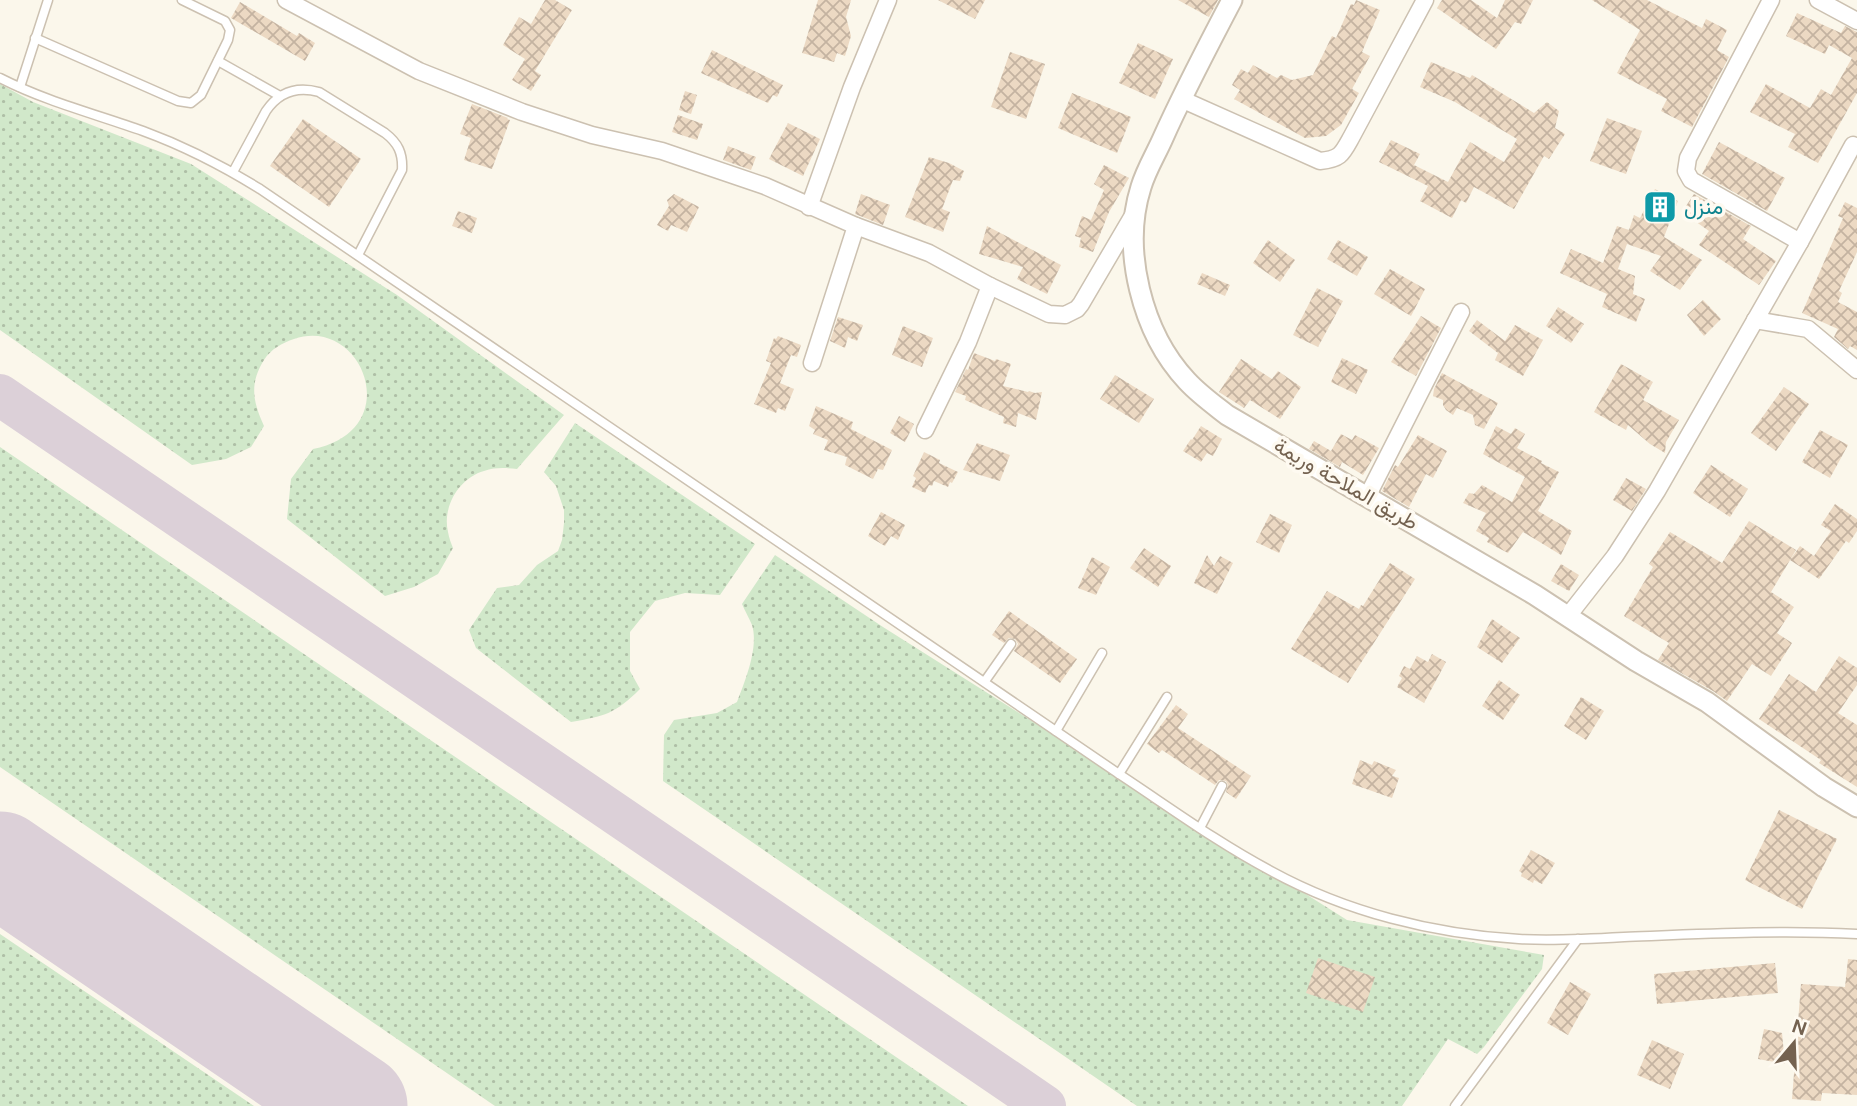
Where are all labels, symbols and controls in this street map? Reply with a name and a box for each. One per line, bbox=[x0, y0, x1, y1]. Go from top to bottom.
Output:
building icon: منزل bbox=[1641, 188, 1679, 226]
place label: منزل bbox=[1684, 193, 1723, 221]
street label: طريق الملاحة وريمة bbox=[1269, 431, 1423, 537]
north arrow bbox=[1759, 1008, 1829, 1078]
text: N bbox=[1789, 1013, 1810, 1041]

